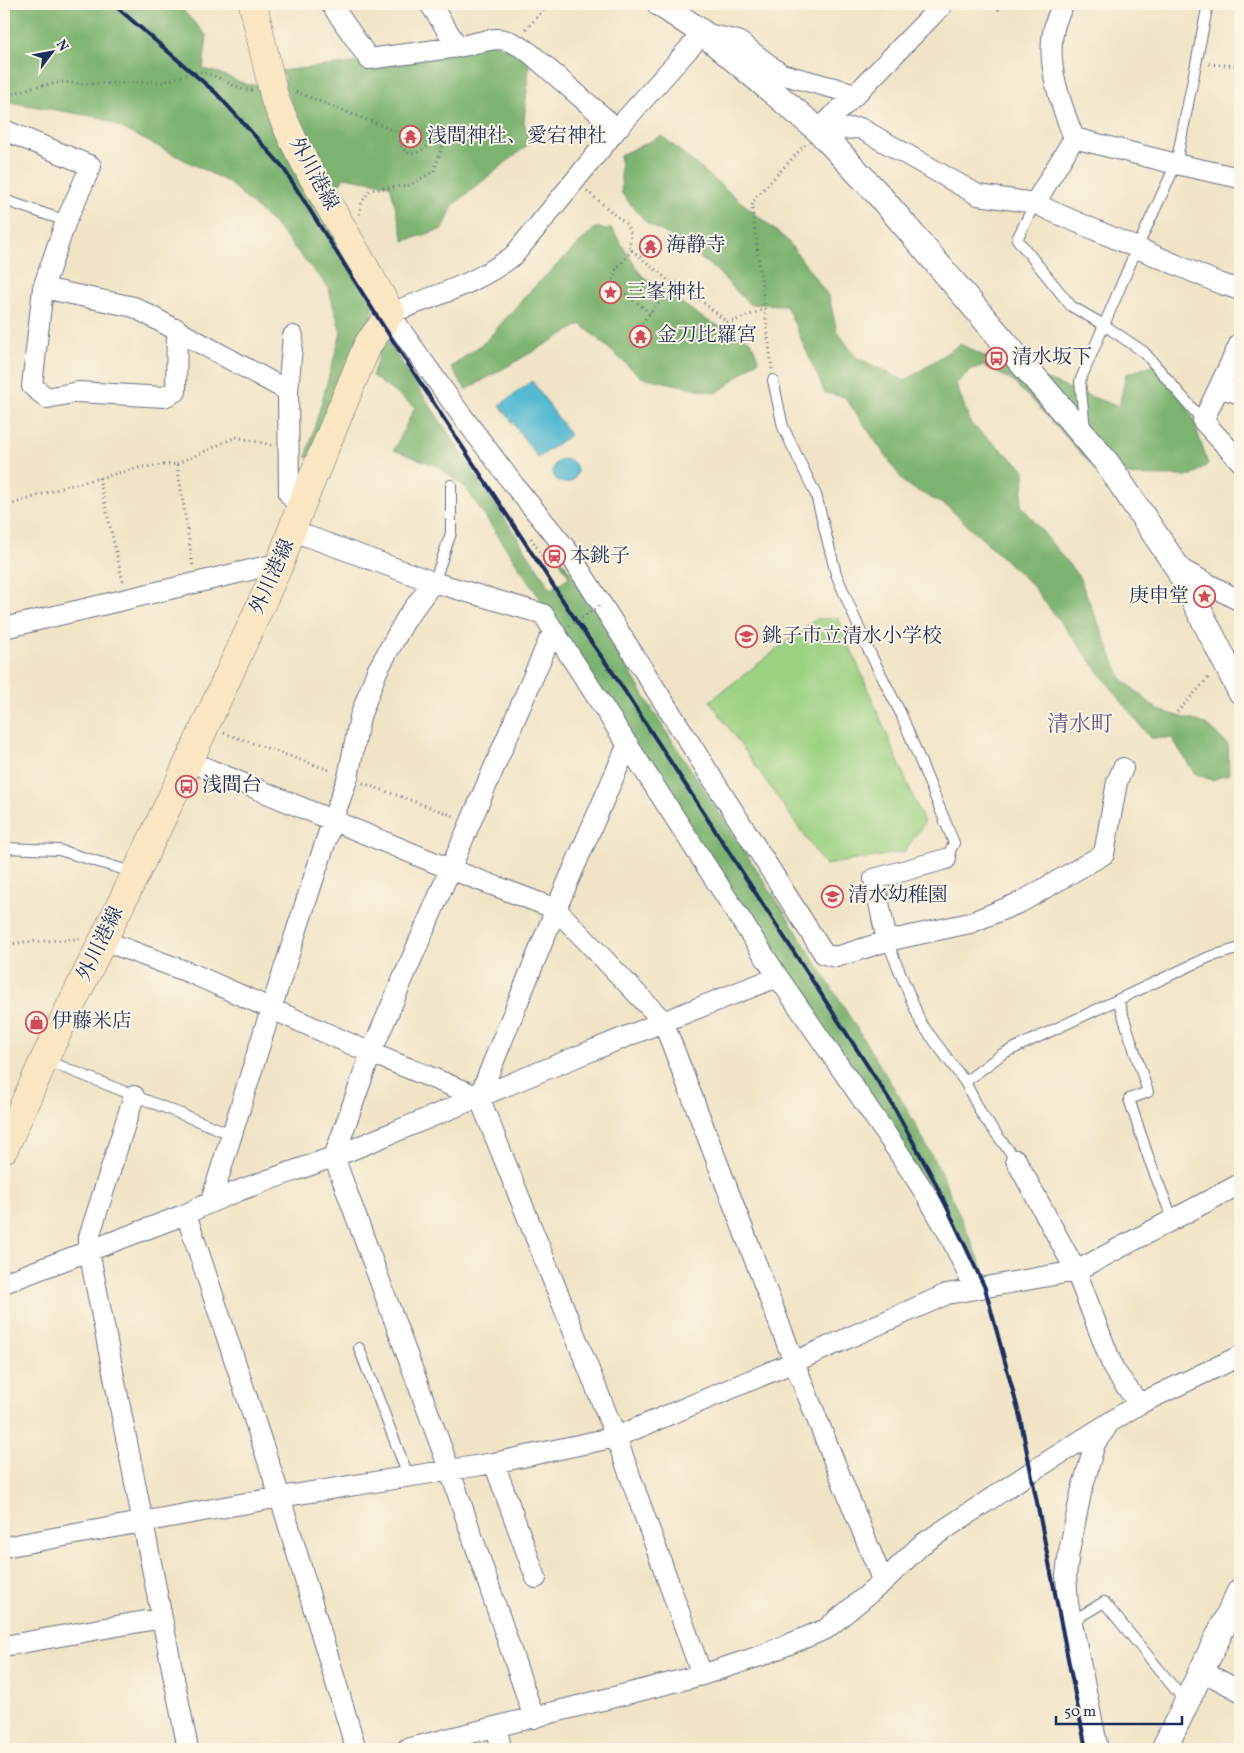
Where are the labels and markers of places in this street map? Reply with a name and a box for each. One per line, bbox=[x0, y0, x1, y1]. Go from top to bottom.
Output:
place label: 浅間神社、愛宕神社 bbox=[427, 123, 607, 151]
temple icon: 浅間神社、愛宕神社 bbox=[399, 125, 423, 149]
place label: 海静寺 bbox=[666, 232, 726, 260]
temple icon: 海静寺 bbox=[638, 234, 662, 258]
place label: 三峯神社 bbox=[626, 279, 706, 307]
place icon: 三峯神社 bbox=[598, 281, 622, 305]
place label: 金刀比羅宮 bbox=[657, 322, 757, 350]
temple icon: 金刀比羅宮 bbox=[629, 324, 653, 348]
place label: 清水坂下 bbox=[1012, 344, 1092, 372]
bus stop icon: 清水坂下 bbox=[984, 346, 1008, 370]
place label: 本銚子 bbox=[570, 543, 630, 571]
station icon: 本銚子 bbox=[542, 545, 566, 569]
place label: 庚申堂 bbox=[1129, 583, 1189, 611]
place icon: 庚申堂 bbox=[1193, 585, 1217, 609]
place label: 銚子市立清水小学校 bbox=[762, 623, 942, 651]
school or university icon: 銚子市立清水小学校 bbox=[734, 625, 758, 649]
place label: 浅間台 bbox=[202, 772, 262, 800]
bus stop icon: 浅間台 bbox=[174, 774, 198, 798]
place label: 清水幼稚園 bbox=[848, 882, 948, 910]
school or university icon: 清水幼稚園 bbox=[820, 884, 844, 908]
place label: 伊藤米店 bbox=[52, 1008, 132, 1036]
shop icon: 伊藤米店 bbox=[24, 1010, 48, 1034]

